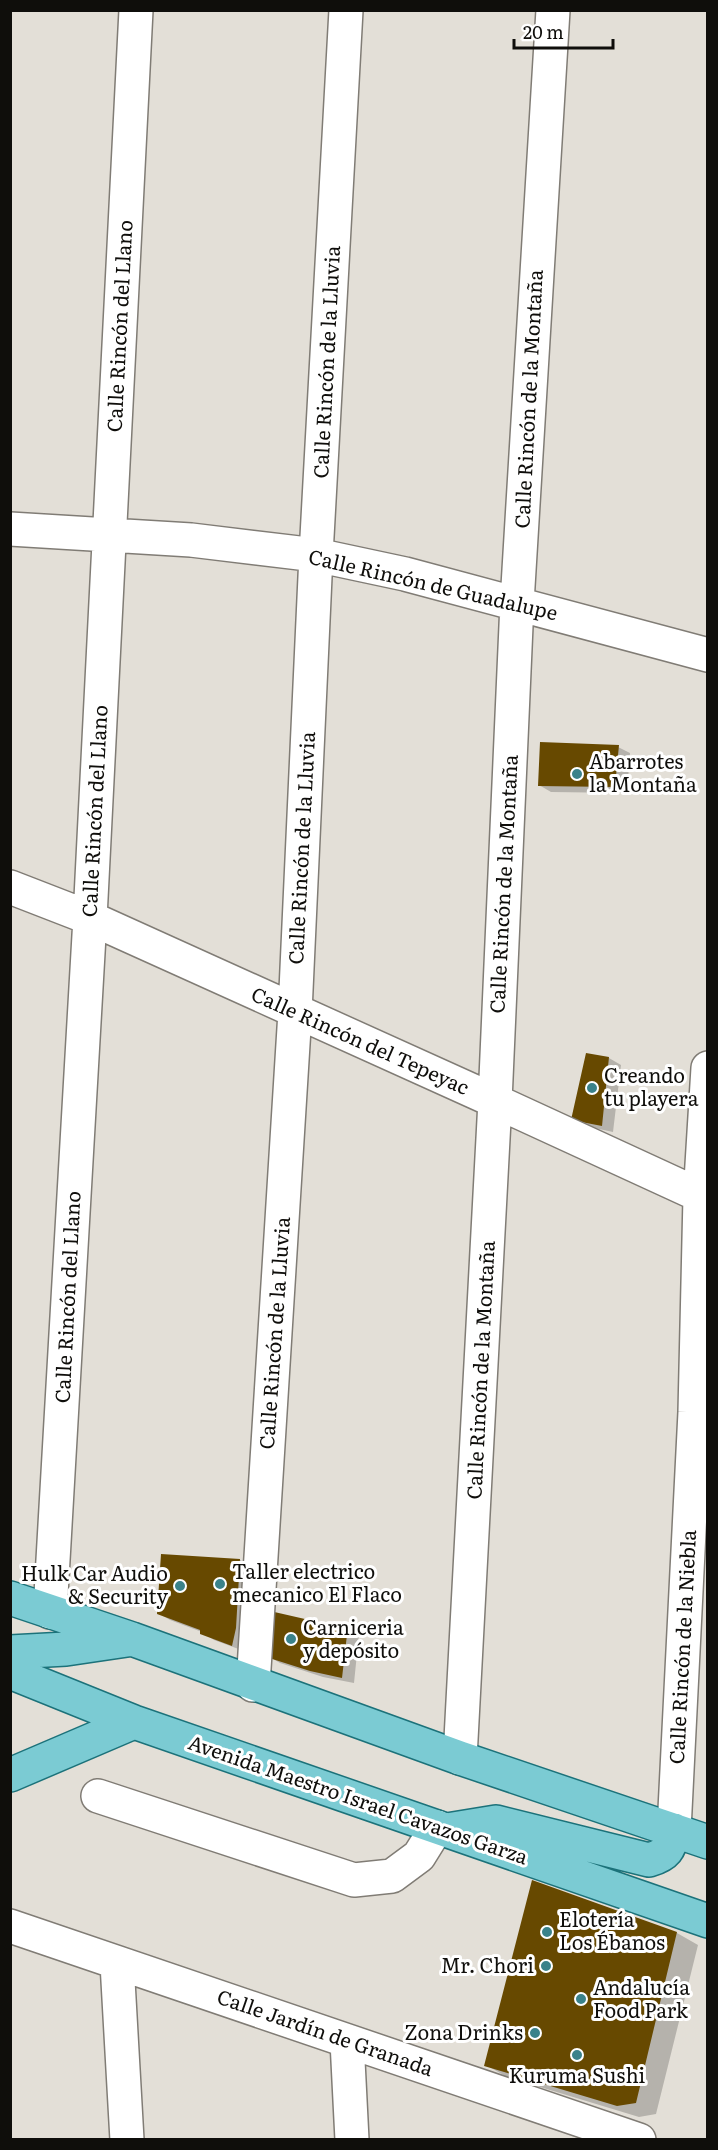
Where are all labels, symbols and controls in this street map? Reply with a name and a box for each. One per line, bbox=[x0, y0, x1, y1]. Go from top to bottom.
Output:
scale bar bbox=[514, 12, 613, 50]
text: 20 m bbox=[523, 18, 564, 45]
street label: Calle Rincón del Llano bbox=[97, 219, 139, 433]
street label: Calle Rincón de la Lluvia bbox=[304, 245, 346, 479]
street label: Calle Rincón de la Montaña bbox=[505, 268, 549, 529]
street label: Calle Rincón de Guadalupe bbox=[306, 540, 561, 626]
street label: Calle Rincón del Llano bbox=[72, 704, 114, 918]
street label: Calle Rincón de la Lluvia bbox=[279, 731, 321, 965]
place label: Abarrotes la Montaña bbox=[589, 745, 697, 798]
street label: Calle Rincón de la Montaña bbox=[480, 753, 524, 1014]
marker: Abarrotes la Montaña bbox=[570, 767, 584, 781]
street label: Calle Rincón del Tepeyac bbox=[247, 978, 475, 1101]
place label: Creando tu playera bbox=[604, 1059, 699, 1112]
marker: Creando tu playera bbox=[585, 1081, 599, 1095]
street label: Calle Rincón del Llano bbox=[45, 1190, 87, 1404]
street label: Calle Rincón de la Lluvia bbox=[250, 1215, 296, 1450]
street label: Calle Rincón de la Montaña bbox=[457, 1239, 501, 1500]
street label: Calle Rincón de la Niebla bbox=[660, 1529, 702, 1765]
place label: Taller electrico mecanico El Flaco bbox=[232, 1555, 402, 1608]
place label: Hulk Car Audio & Security bbox=[21, 1557, 168, 1610]
marker: Taller electrico mecanico El Flaco bbox=[213, 1577, 227, 1591]
marker: Hulk Car Audio & Security bbox=[173, 1579, 187, 1593]
place label: Carniceria y depósito bbox=[303, 1611, 404, 1664]
marker: Carniceria y depósito bbox=[284, 1632, 298, 1646]
street label: Avenida Maestro Israel Cavazos Garza bbox=[185, 1726, 533, 1871]
place label: Elotería Los Ébanos bbox=[559, 1903, 665, 1956]
marker: Elotería Los Ébanos bbox=[540, 1925, 554, 1939]
place label: Mr. Chori bbox=[441, 1949, 534, 1979]
marker: Mr. Chori bbox=[539, 1959, 553, 1973]
place label: Andalucía Food Park bbox=[593, 1971, 690, 2024]
street label: Calle Jardín de Granada bbox=[214, 1980, 438, 2082]
marker: Andalucía Food Park bbox=[574, 1992, 588, 2006]
place label: Zona Drinks bbox=[404, 2016, 523, 2046]
marker: Zona Drinks bbox=[528, 2026, 542, 2040]
marker: Kuruma Sushi bbox=[570, 2048, 584, 2062]
place label: Kuruma Sushi bbox=[509, 2059, 646, 2089]

